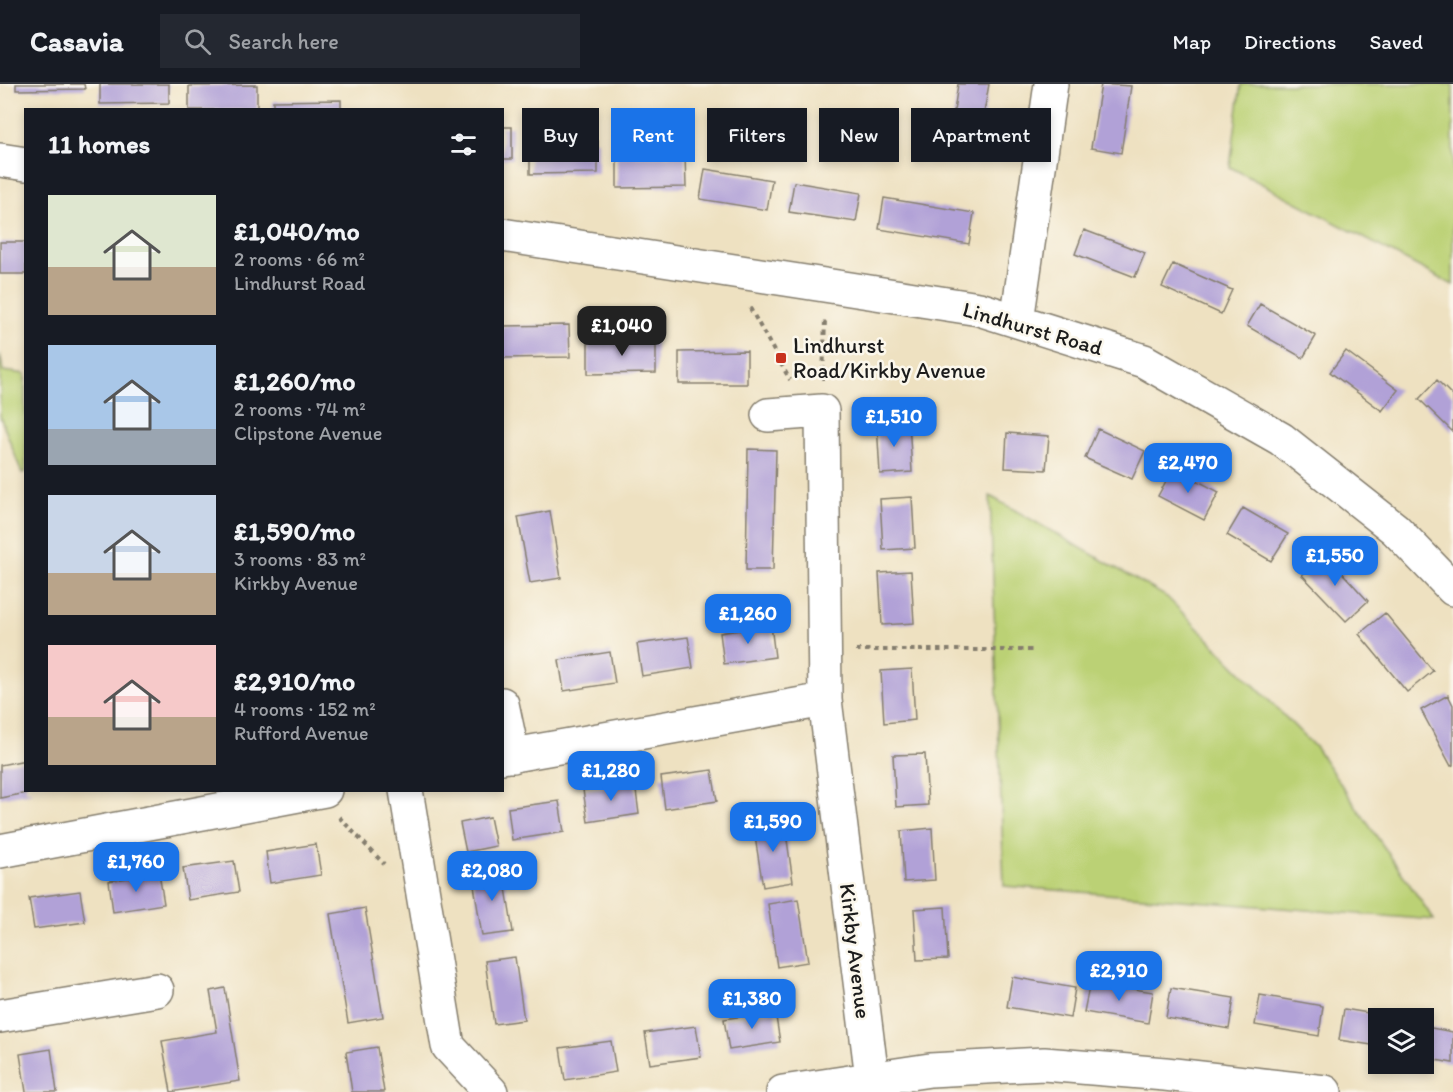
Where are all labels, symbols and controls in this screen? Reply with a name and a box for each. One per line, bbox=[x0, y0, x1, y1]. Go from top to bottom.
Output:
search box bbox=[160, 14, 580, 68]
text: Casavia bbox=[30, 24, 124, 58]
icon: search bbox=[181, 25, 214, 58]
text: Search here bbox=[229, 28, 339, 55]
text: Map bbox=[1173, 29, 1211, 54]
text: Directions bbox=[1244, 29, 1336, 54]
text: Saved bbox=[1369, 29, 1423, 54]
chip: Buy bbox=[522, 108, 599, 162]
chip: Rent bbox=[611, 108, 695, 162]
chip: Filters bbox=[707, 108, 807, 162]
chip: New bbox=[819, 108, 899, 162]
chip: Apartment bbox=[911, 108, 1051, 162]
text: 11 homes bbox=[48, 128, 150, 160]
icon: filters bbox=[447, 128, 480, 161]
text: £1,040/mo bbox=[234, 215, 360, 247]
icon: home bbox=[96, 219, 168, 291]
text: 2 rooms · 66 m² bbox=[234, 247, 365, 271]
text: Lindhurst Road bbox=[234, 271, 365, 295]
street label: Lindhurst Road bbox=[960, 296, 1106, 361]
pin: £1,040 bbox=[573, 306, 671, 357]
text: £1,040 bbox=[591, 313, 653, 337]
place label: Lindhurst Road/Kirkby Avenue bbox=[793, 332, 986, 384]
marker: Lindhurst Road/Kirkby Avenue bbox=[774, 351, 788, 365]
text: £1,260/mo bbox=[234, 365, 356, 397]
icon: home bbox=[96, 369, 168, 441]
text: 2 rooms · 74 m² bbox=[234, 397, 366, 421]
pin: £1,510 bbox=[845, 397, 943, 448]
text: £1,510 bbox=[866, 404, 922, 428]
text: Clipstone Avenue bbox=[234, 421, 382, 445]
pin: £2,470 bbox=[1139, 443, 1237, 494]
text: £2,470 bbox=[1158, 450, 1218, 474]
text: £1,590/mo bbox=[234, 515, 355, 547]
icon: home bbox=[96, 519, 168, 591]
pin: £1,550 bbox=[1286, 536, 1384, 587]
text: £1,550 bbox=[1306, 543, 1364, 567]
text: 3 rooms · 83 m² bbox=[234, 547, 366, 571]
text: Kirkby Avenue bbox=[234, 571, 358, 595]
pin: £1,260 bbox=[699, 594, 797, 645]
text: £1,260 bbox=[719, 601, 777, 625]
text: £2,910/mo bbox=[234, 665, 355, 697]
icon: home bbox=[96, 669, 168, 741]
text: 4 rooms · 152 m² bbox=[234, 697, 376, 721]
text: Rufford Avenue bbox=[234, 721, 369, 745]
pin: £1,280 bbox=[562, 751, 660, 802]
text: £1,280 bbox=[582, 758, 640, 782]
pin: £1,590 bbox=[724, 802, 822, 853]
text: £1,590 bbox=[744, 809, 802, 833]
pin: £1,760 bbox=[87, 842, 185, 893]
text: £1,760 bbox=[107, 849, 165, 873]
pin: £2,080 bbox=[443, 851, 541, 902]
text: £2,080 bbox=[461, 858, 523, 882]
street label: Kirkby Avenue bbox=[834, 882, 877, 1020]
pin: £2,910 bbox=[1070, 951, 1168, 1002]
text: £2,910 bbox=[1090, 958, 1148, 982]
pin: £1,380 bbox=[703, 979, 801, 1030]
text: £1,380 bbox=[723, 986, 781, 1010]
map controls bbox=[1368, 1008, 1434, 1074]
button: layers bbox=[1368, 1008, 1434, 1074]

